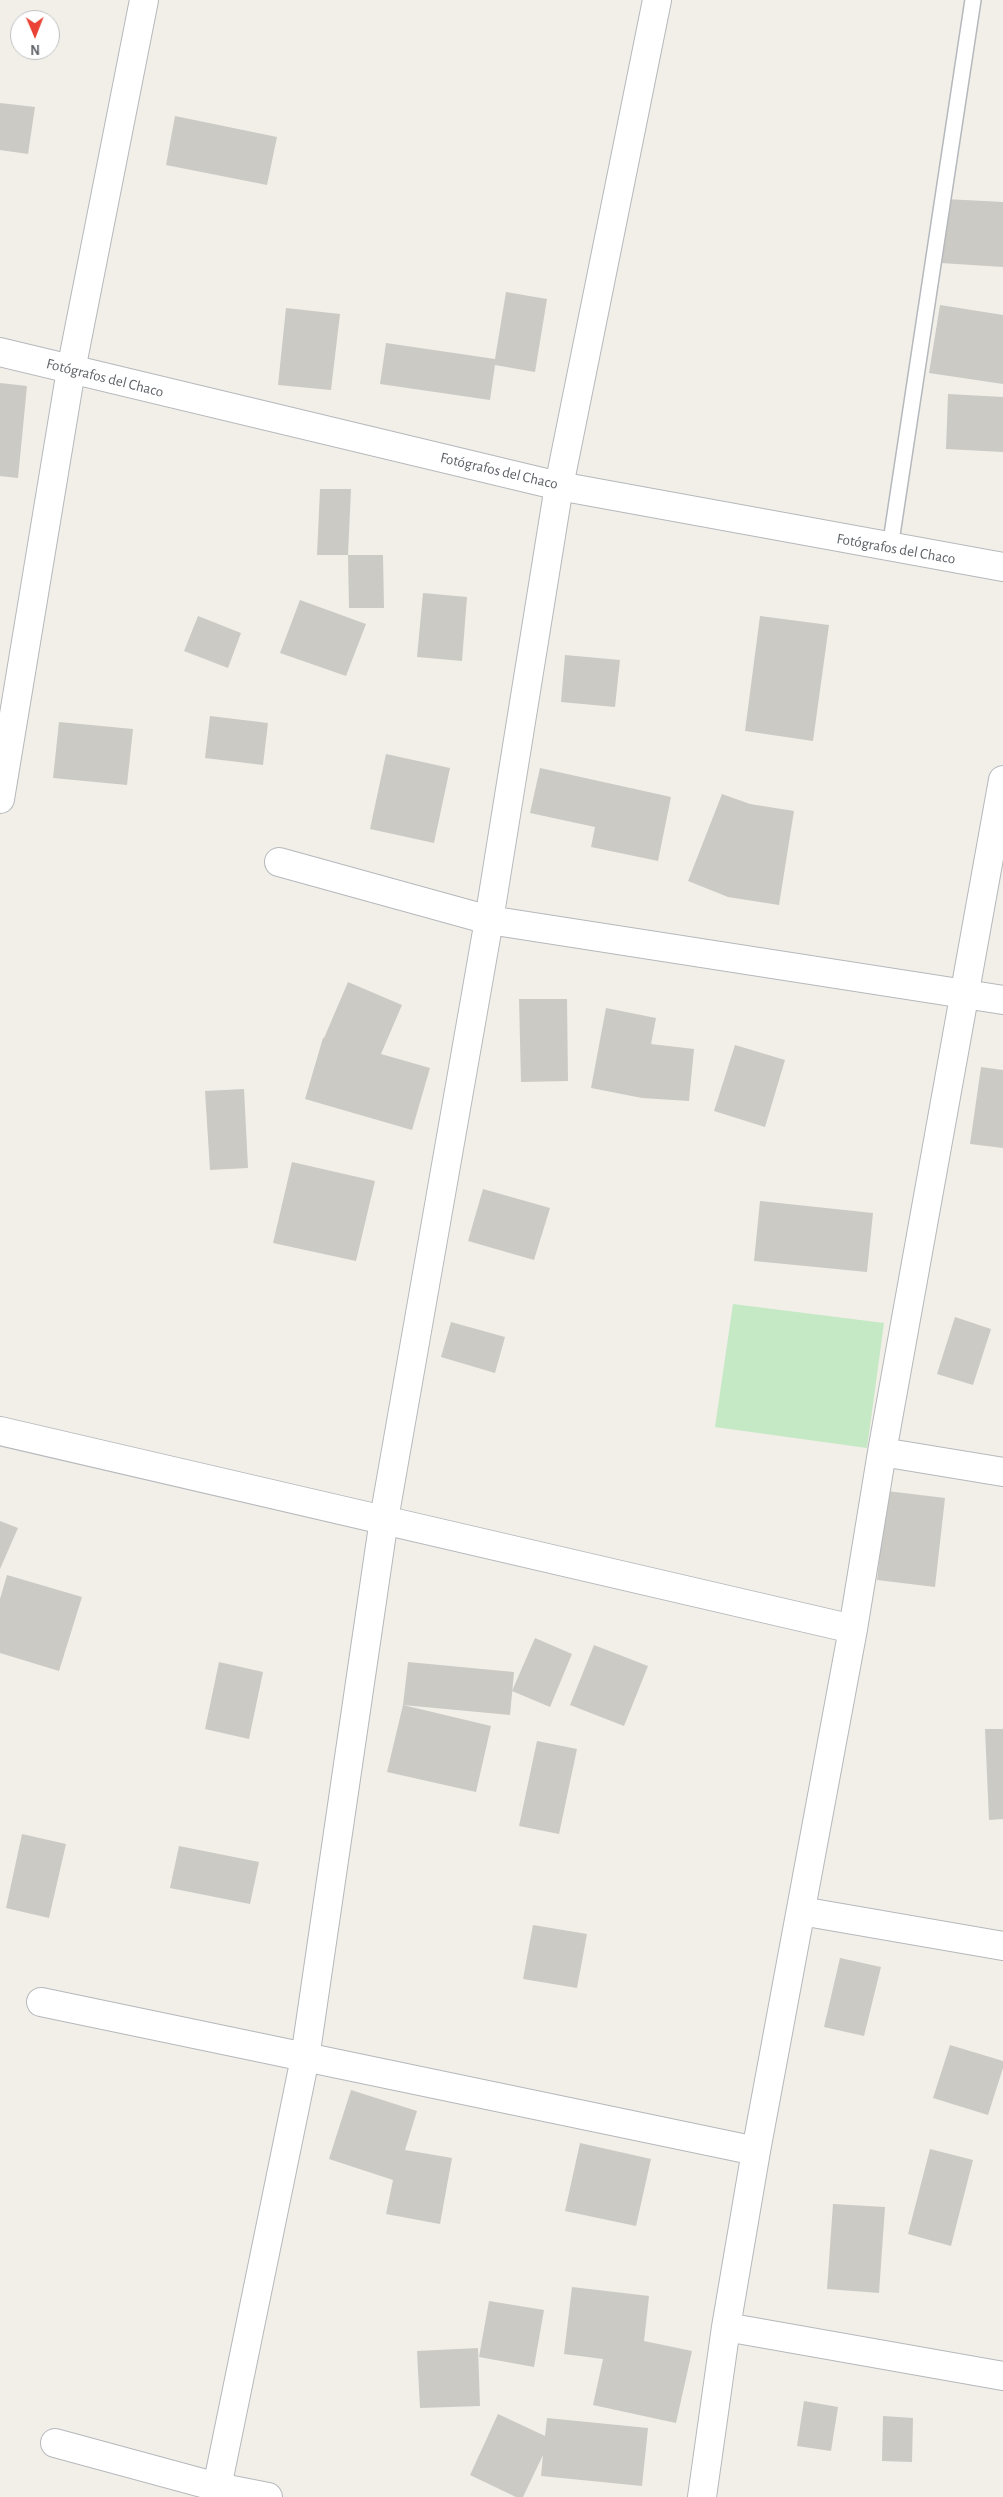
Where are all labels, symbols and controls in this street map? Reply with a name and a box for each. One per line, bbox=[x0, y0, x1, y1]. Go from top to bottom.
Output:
north arrow bbox=[10, 10, 60, 60]
text: N bbox=[30, 42, 40, 56]
street label: Fotógrafos del Chaco bbox=[44, 355, 166, 401]
street label: Fotógrafos del Chaco bbox=[438, 449, 560, 493]
street label: Fotógrafos del Chaco bbox=[835, 530, 957, 568]

